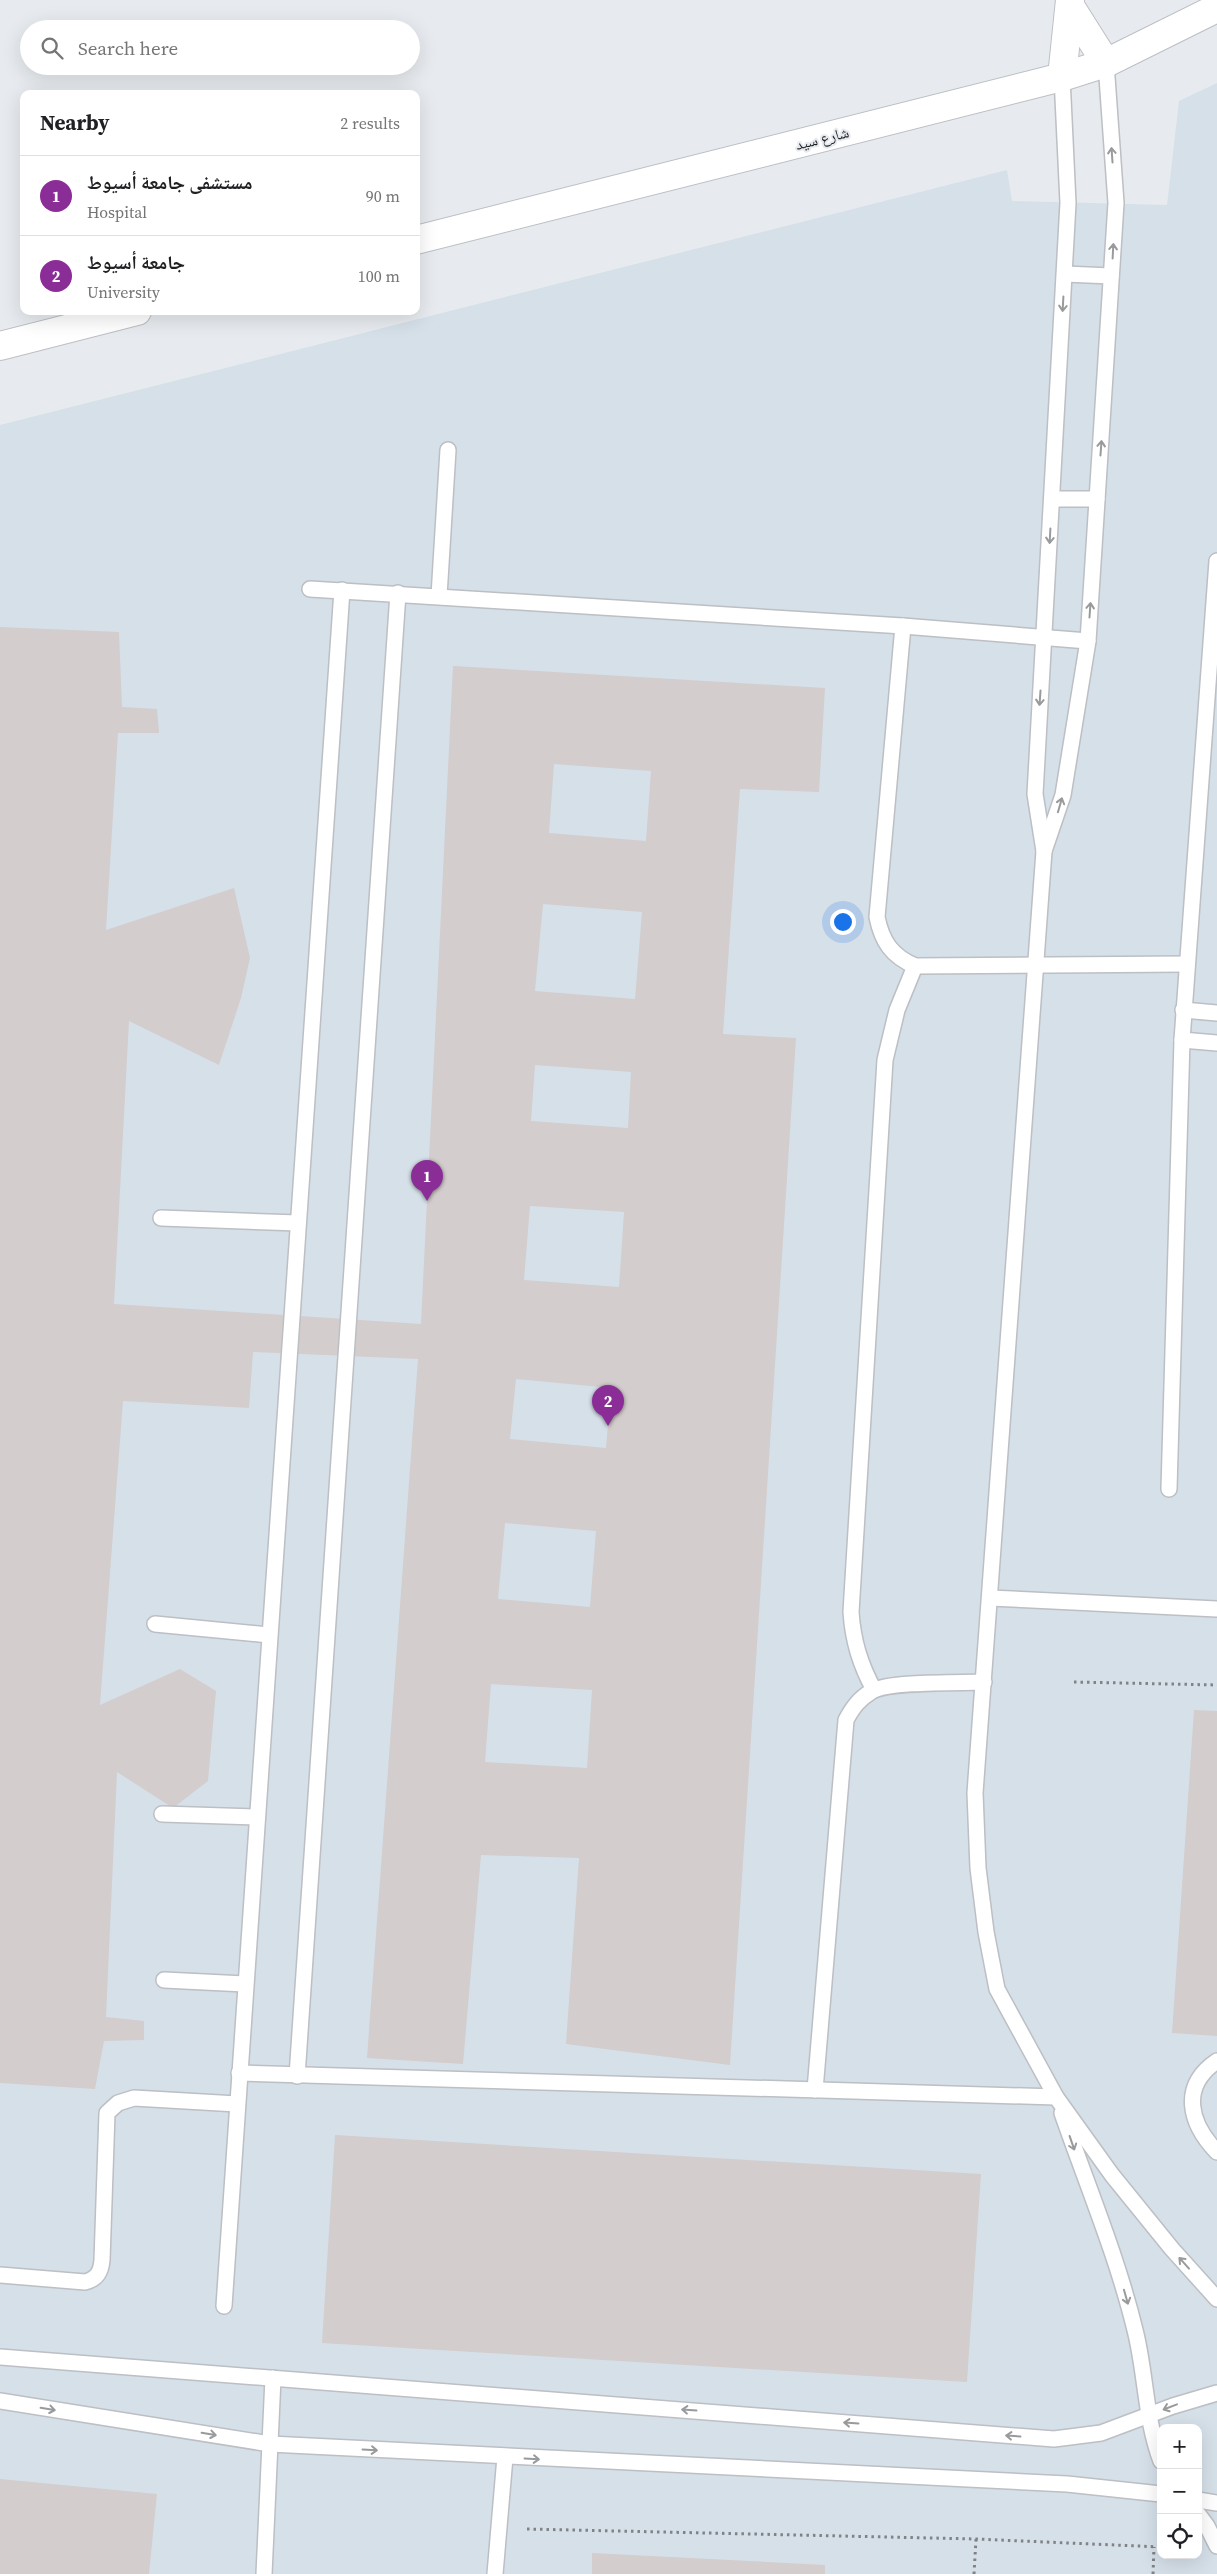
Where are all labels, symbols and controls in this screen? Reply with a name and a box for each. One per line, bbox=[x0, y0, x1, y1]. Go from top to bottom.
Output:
search box bbox=[20, 20, 420, 75]
icon: search bbox=[38, 34, 66, 62]
text: Search here bbox=[78, 35, 178, 61]
text: Nearby bbox=[40, 108, 110, 137]
text: 2 results bbox=[340, 112, 400, 134]
street label: شارع سيد bbox=[793, 121, 851, 155]
one-way arrow bbox=[1108, 147, 1117, 163]
text: مستشفی جامعة أسيوط bbox=[87, 169, 252, 195]
text: 1 bbox=[52, 185, 60, 207]
text: 90 m bbox=[366, 185, 400, 207]
text: Hospital bbox=[87, 201, 147, 223]
one-way arrow bbox=[1108, 243, 1117, 259]
text: جامعة أسيوط bbox=[87, 249, 185, 275]
text: 2 bbox=[52, 265, 60, 287]
text: 100 m bbox=[358, 265, 400, 287]
text: University bbox=[87, 281, 160, 303]
one-way arrow bbox=[1059, 296, 1068, 312]
one-way arrow bbox=[1096, 440, 1105, 456]
one-way arrow bbox=[1046, 528, 1055, 544]
one-way arrow bbox=[1086, 602, 1095, 618]
one-way arrow bbox=[1036, 690, 1045, 706]
one-way arrow bbox=[1055, 797, 1065, 813]
your location bbox=[830, 909, 856, 935]
pin: 1 bbox=[411, 1160, 443, 1201]
pin: 2 bbox=[592, 1385, 624, 1426]
one-way arrow bbox=[1068, 2135, 1078, 2151]
one-way arrow bbox=[1178, 2256, 1190, 2269]
one-way arrow bbox=[1122, 2288, 1132, 2304]
one-way arrow bbox=[1163, 2403, 1179, 2412]
one-way arrow bbox=[40, 2404, 56, 2414]
one-way arrow bbox=[681, 2406, 697, 2415]
one-way arrow bbox=[843, 2418, 859, 2428]
map controls bbox=[1157, 2424, 1202, 2559]
button: + bbox=[1157, 2424, 1202, 2469]
one-way arrow bbox=[200, 2430, 216, 2440]
one-way arrow bbox=[1005, 2431, 1021, 2440]
one-way arrow bbox=[362, 2445, 378, 2454]
one-way arrow bbox=[524, 2454, 540, 2463]
button: − bbox=[1157, 2469, 1202, 2514]
button: locate bbox=[1157, 2514, 1202, 2559]

